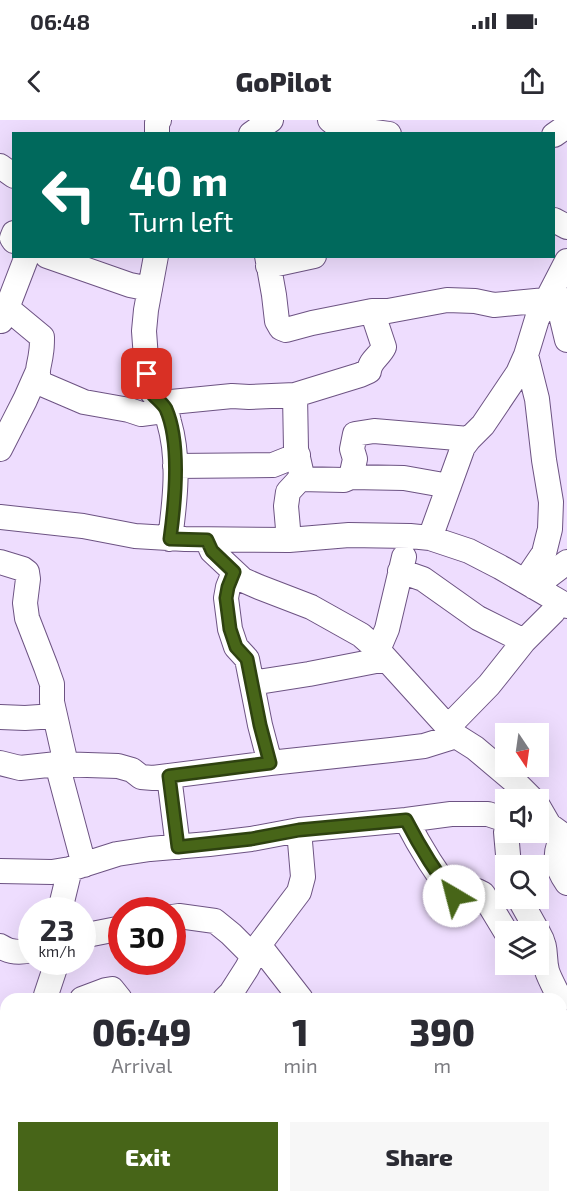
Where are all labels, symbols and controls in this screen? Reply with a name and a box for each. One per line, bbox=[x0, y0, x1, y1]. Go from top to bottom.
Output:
text: 06:48 bbox=[30, 8, 90, 34]
icon: back bbox=[18, 65, 51, 98]
text: GoPilot bbox=[236, 65, 331, 97]
icon: share bbox=[516, 65, 549, 98]
text: 40 m bbox=[129, 154, 228, 204]
icon: left bbox=[30, 156, 108, 234]
text: Turn left bbox=[129, 205, 233, 237]
pin bbox=[121, 348, 172, 399]
icon: arrive bbox=[130, 357, 163, 390]
north arrow bbox=[495, 723, 549, 777]
map controls bbox=[495, 723, 549, 975]
button: sound bbox=[495, 789, 549, 843]
button: search bbox=[495, 855, 549, 909]
position arrow bbox=[422, 864, 486, 928]
speed limit sign: 30 bbox=[108, 897, 186, 975]
text: 23 bbox=[40, 911, 74, 947]
button: layers bbox=[495, 921, 549, 975]
text: km/h bbox=[38, 942, 76, 960]
text: 06:49 bbox=[92, 1010, 191, 1053]
text: 1 bbox=[292, 1010, 309, 1053]
text: 390 bbox=[410, 1010, 475, 1053]
text: Arrival bbox=[111, 1053, 172, 1077]
text: min bbox=[283, 1053, 318, 1077]
text: m bbox=[434, 1053, 451, 1077]
button: Exit bbox=[18, 1122, 278, 1191]
button: Share bbox=[290, 1122, 549, 1191]

